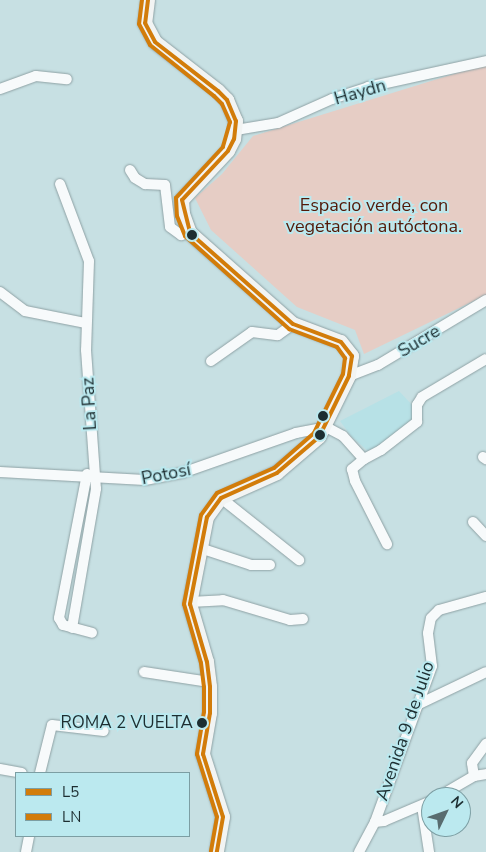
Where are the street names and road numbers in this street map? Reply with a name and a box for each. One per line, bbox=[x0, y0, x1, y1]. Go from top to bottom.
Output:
street label: Haydn bbox=[332, 74, 388, 110]
street label: Sucre bbox=[394, 320, 444, 362]
street label: La Paz bbox=[77, 377, 101, 431]
street label: Potosí bbox=[139, 459, 193, 489]
street label: Avenida 9 de Julio bbox=[371, 658, 439, 804]

